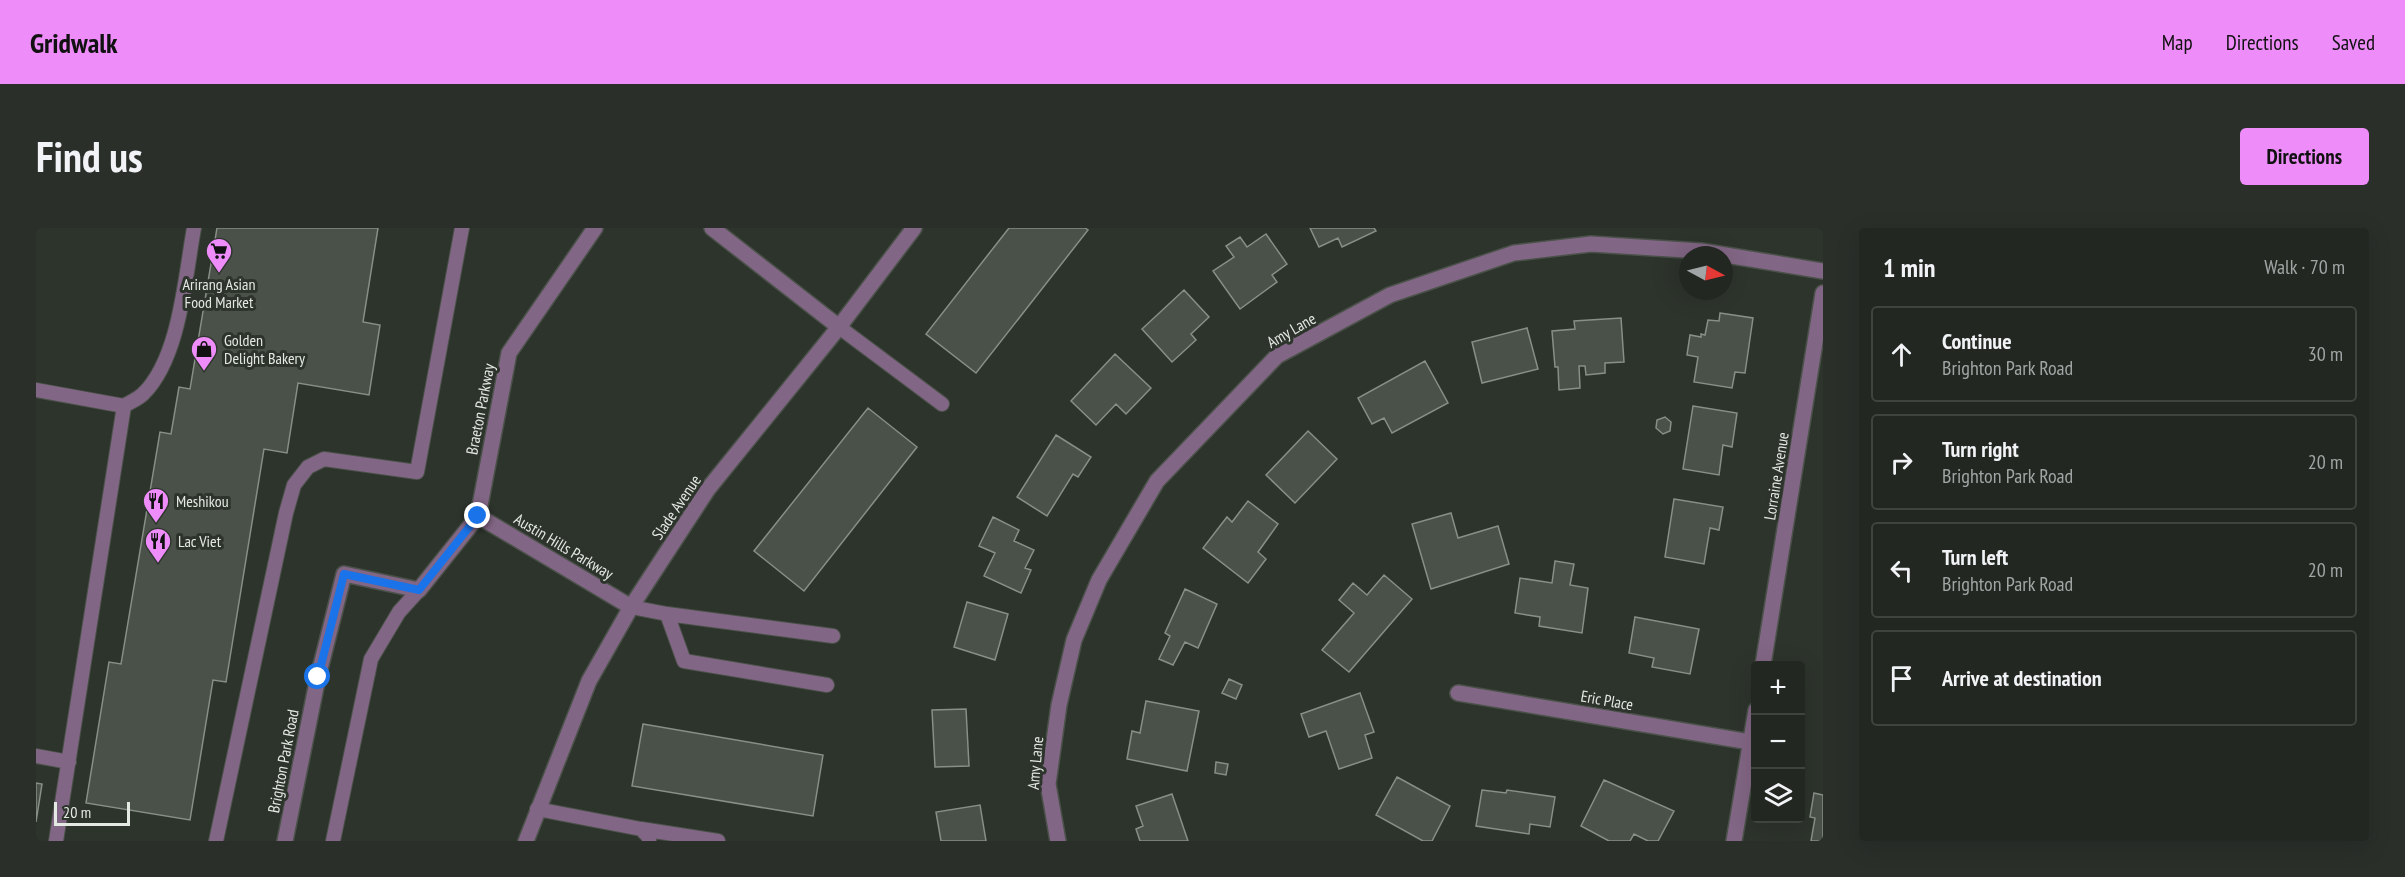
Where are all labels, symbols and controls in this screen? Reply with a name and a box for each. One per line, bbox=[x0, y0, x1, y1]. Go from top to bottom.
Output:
text: Gridwalk bbox=[30, 24, 118, 61]
text: Map bbox=[2162, 29, 2193, 56]
text: Directions bbox=[2226, 29, 2299, 56]
text: Saved bbox=[2332, 29, 2375, 56]
button: Directions bbox=[2240, 128, 2369, 185]
text: Find us bbox=[36, 129, 143, 184]
supermarket icon: Arirang Asian Food Market bbox=[204, 236, 234, 274]
north arrow bbox=[1679, 246, 1733, 300]
text: 1 min bbox=[1883, 251, 1936, 284]
text: Walk · 70 m bbox=[2264, 254, 2345, 280]
place label: Arirang Asian Food Market bbox=[183, 274, 255, 312]
street label: Amy Lane bbox=[1263, 308, 1319, 352]
text: Continue bbox=[1942, 327, 2012, 355]
place label: Golden Delight Bakery bbox=[224, 330, 305, 368]
shop icon: Golden Delight Bakery bbox=[189, 334, 219, 372]
icon: ahead bbox=[1885, 338, 1918, 371]
text: 30 m bbox=[2308, 341, 2343, 367]
text: Brighton Park Road bbox=[1942, 355, 2073, 381]
street label: Braeton Parkway bbox=[461, 362, 499, 456]
street label: Lorraine Avenue bbox=[1759, 431, 1793, 521]
text: Turn right bbox=[1942, 435, 2019, 463]
icon: right bbox=[1885, 446, 1918, 479]
text: 20 m bbox=[2308, 449, 2343, 475]
text: Brighton Park Road bbox=[1942, 463, 2073, 489]
street label: Slade Avenue bbox=[647, 471, 705, 543]
restaurant icon: Meshikou bbox=[141, 486, 171, 524]
place label: Meshikou bbox=[176, 491, 229, 511]
route end bbox=[464, 502, 490, 528]
street label: Austin Hills Parkway bbox=[511, 509, 617, 583]
restaurant icon: Lac Viet bbox=[143, 526, 173, 564]
place label: Lac Viet bbox=[178, 531, 222, 551]
text: Turn left bbox=[1942, 543, 2008, 571]
icon: left bbox=[1885, 554, 1918, 587]
text: 20 m bbox=[2308, 557, 2343, 583]
text: Brighton Park Road bbox=[1942, 571, 2073, 597]
map controls bbox=[1751, 661, 1805, 823]
button: + bbox=[1751, 661, 1805, 715]
icon: arrive bbox=[1885, 662, 1918, 695]
route start bbox=[304, 663, 330, 689]
text: Arrive at destination bbox=[1942, 664, 2102, 692]
street label: Eric Place bbox=[1579, 686, 1635, 714]
street label: Brighton Park Road bbox=[263, 707, 303, 814]
button: − bbox=[1751, 715, 1805, 769]
street label: Amy Lane bbox=[1023, 736, 1047, 790]
button: layers bbox=[1751, 769, 1805, 823]
scale bar bbox=[54, 799, 130, 826]
text: 20 m bbox=[63, 802, 91, 822]

